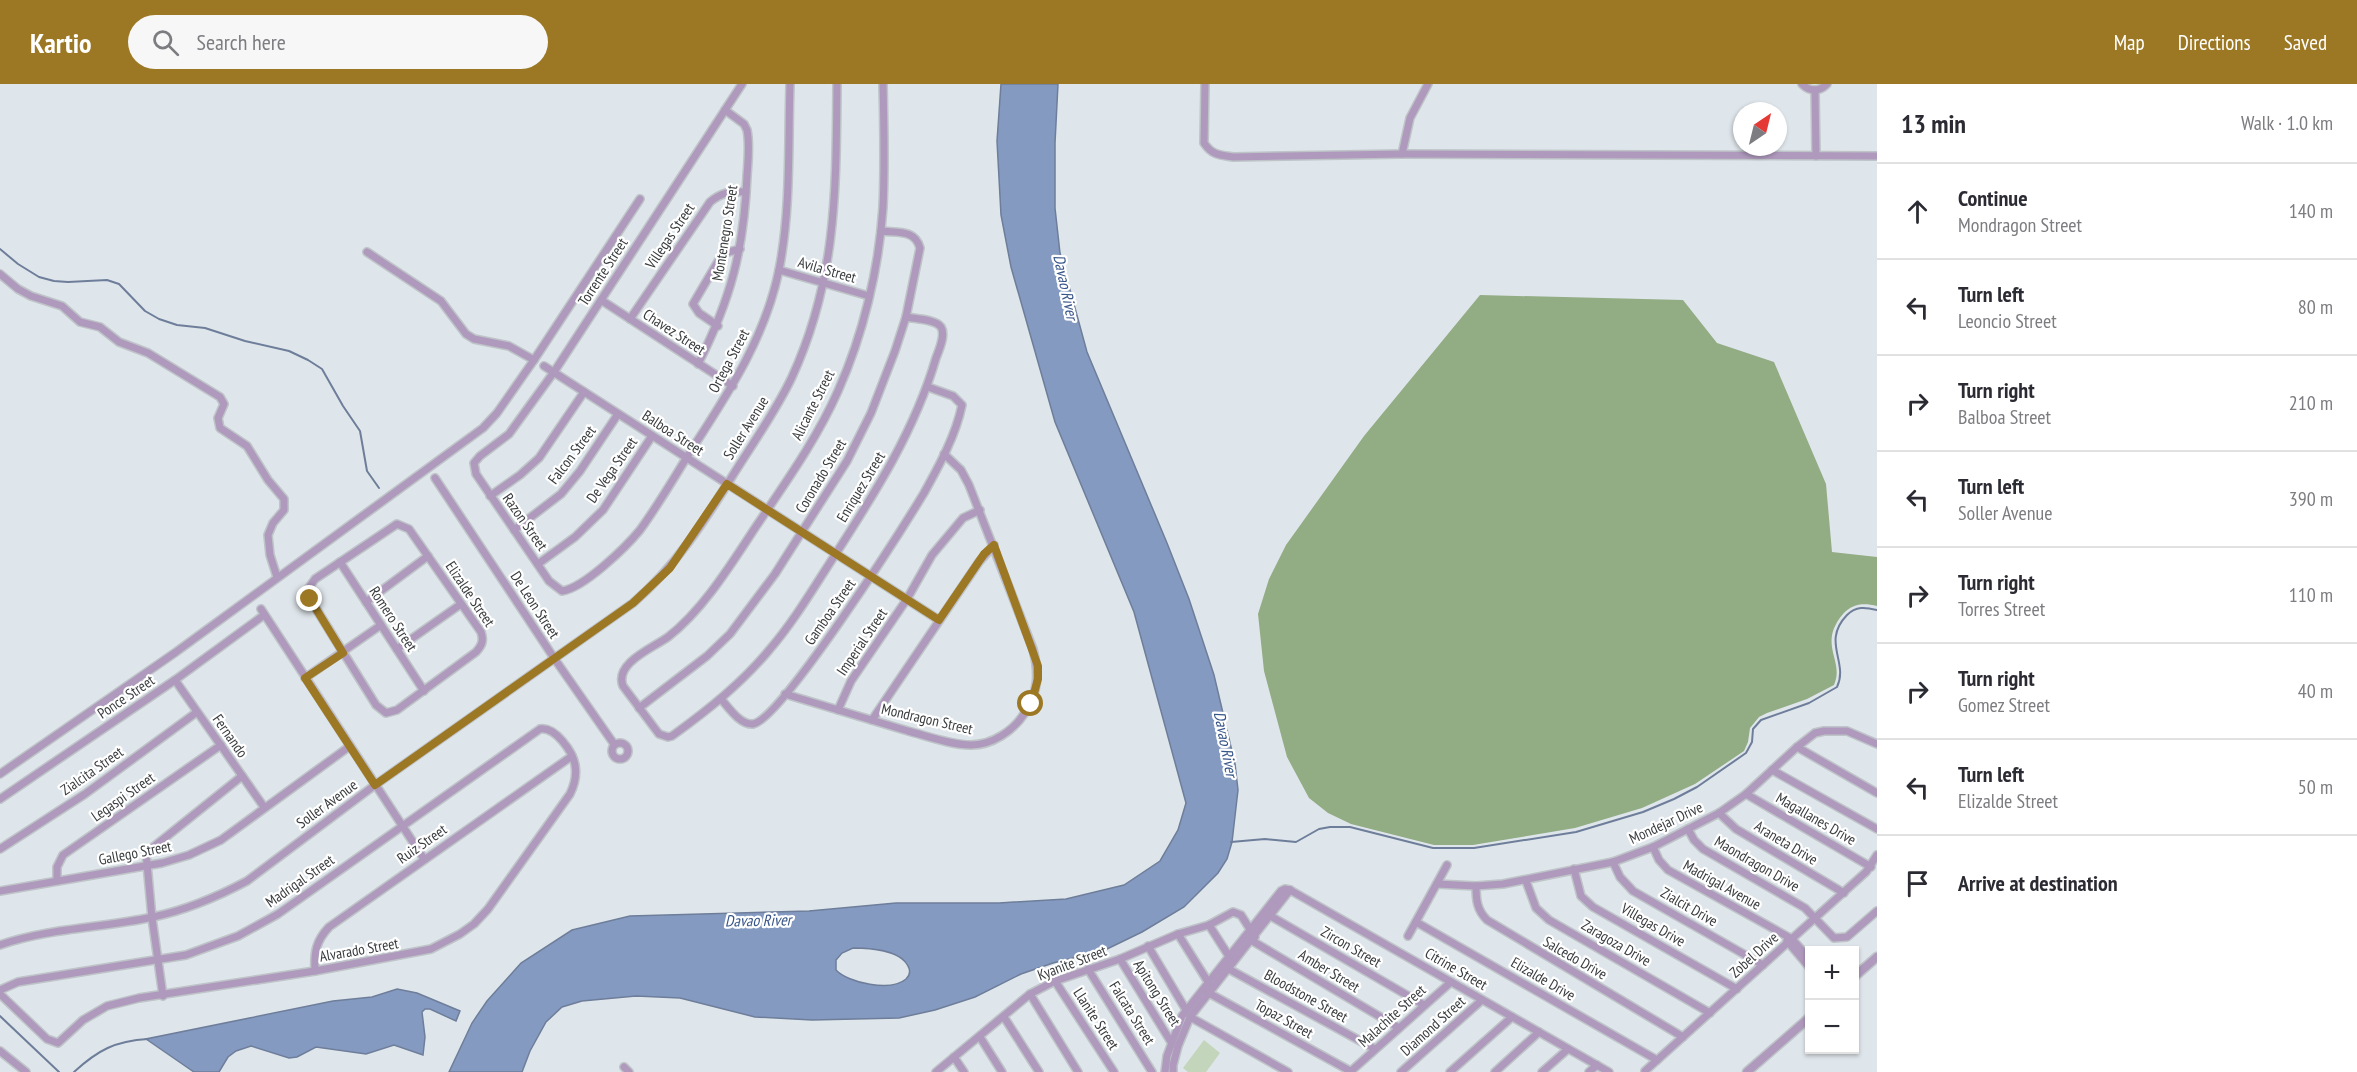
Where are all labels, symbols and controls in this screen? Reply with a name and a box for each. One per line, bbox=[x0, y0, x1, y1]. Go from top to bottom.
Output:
search box bbox=[128, 15, 548, 69]
text: Kartio bbox=[30, 24, 92, 61]
icon: search bbox=[149, 26, 182, 59]
text: Search here bbox=[197, 28, 286, 56]
text: Map bbox=[2114, 29, 2145, 56]
text: Directions bbox=[2178, 29, 2251, 56]
text: Saved bbox=[2284, 29, 2327, 56]
north arrow bbox=[1733, 102, 1787, 156]
text: 13 min bbox=[1901, 107, 1966, 140]
text: Walk · 1.0 km bbox=[2241, 110, 2333, 136]
street label: Montenegro Street bbox=[708, 184, 741, 282]
text: Continue bbox=[1958, 184, 2028, 212]
icon: ahead bbox=[1901, 195, 1934, 228]
text: 140 m bbox=[2289, 198, 2333, 224]
street label: Villegas Street bbox=[640, 199, 698, 273]
text: Mondragon Street bbox=[1958, 212, 2082, 238]
street label: Torrente Street bbox=[574, 234, 632, 309]
street label: Avila Street bbox=[796, 252, 858, 287]
water label: Davao River bbox=[1049, 253, 1083, 324]
text: Turn left bbox=[1958, 280, 2024, 308]
icon: left bbox=[1901, 291, 1934, 324]
text: 80 m bbox=[2298, 294, 2333, 320]
street label: Chavez Street bbox=[639, 304, 709, 359]
text: Leoncio Street bbox=[1958, 308, 2057, 334]
street label: Ortega Street bbox=[704, 326, 753, 396]
street label: Alicante Street bbox=[787, 367, 838, 443]
text: Turn right bbox=[1958, 376, 2035, 404]
icon: right bbox=[1901, 387, 1934, 420]
text: 210 m bbox=[2289, 390, 2333, 416]
street label: Soller Avenue bbox=[719, 393, 772, 463]
text: Balboa Street bbox=[1958, 404, 2051, 430]
street label: Balboa Street bbox=[639, 406, 708, 460]
street label: Falcon Street bbox=[544, 422, 600, 488]
street label: De Vega Street bbox=[582, 433, 641, 506]
street label: Coronado Street bbox=[791, 435, 850, 516]
street label: Enriquez Street bbox=[832, 448, 889, 525]
text: Turn left bbox=[1958, 472, 2024, 500]
icon: left bbox=[1901, 483, 1934, 516]
text: 390 m bbox=[2289, 486, 2333, 512]
street label: Razon Street bbox=[499, 489, 552, 554]
text: Soller Avenue bbox=[1958, 500, 2053, 526]
street label: Elizalde Street bbox=[442, 557, 499, 630]
street label: De Leon Street bbox=[507, 568, 564, 642]
text: Turn right bbox=[1958, 568, 2035, 596]
street label: Gamboa Street bbox=[800, 575, 859, 648]
icon: right bbox=[1901, 579, 1934, 612]
text: 110 m bbox=[2289, 582, 2333, 608]
street label: Romero Street bbox=[365, 583, 422, 655]
route end bbox=[296, 585, 322, 611]
text: Torres Street bbox=[1958, 596, 2045, 622]
street label: Imperial Street bbox=[832, 604, 891, 679]
text: Turn right bbox=[1958, 664, 2035, 692]
street label: Ponce Street bbox=[94, 671, 158, 723]
icon: right bbox=[1901, 675, 1934, 708]
text: 40 m bbox=[2298, 678, 2333, 704]
route start bbox=[1017, 690, 1043, 716]
text: Gomez Street bbox=[1958, 692, 2050, 718]
street label: Mondragon Street bbox=[880, 699, 975, 738]
street label: Fernando bbox=[209, 710, 252, 761]
water label: Davao River bbox=[1210, 710, 1243, 781]
street label: Zialcita Street bbox=[57, 742, 127, 799]
text: Turn left bbox=[1958, 760, 2024, 788]
street label: Legaspi Street bbox=[87, 768, 158, 825]
icon: left bbox=[1901, 771, 1934, 804]
text: 50 m bbox=[2298, 774, 2333, 800]
street label: Soller Avenue bbox=[292, 775, 361, 832]
street label: Magallanes Drive bbox=[1773, 788, 1860, 849]
text: Elizalde Street bbox=[1958, 788, 2058, 814]
street label: Mondejar Drive bbox=[1626, 797, 1706, 848]
street label: Araneta Drive bbox=[1751, 816, 1821, 869]
street label: Ruiz Street bbox=[393, 820, 450, 868]
street label: Maondragon Drive bbox=[1711, 832, 1803, 896]
street label: Gallego Street bbox=[97, 836, 173, 869]
street label: Madrigal Street bbox=[262, 850, 338, 911]
street label: Madrigal Avenue bbox=[1680, 855, 1765, 914]
icon: arrive bbox=[1901, 867, 1934, 900]
text: Arrive at destination bbox=[1958, 869, 2118, 897]
street label: Zialcit Drive bbox=[1657, 883, 1721, 930]
street label: Villegas Drive bbox=[1617, 898, 1689, 951]
water label: Davao River bbox=[725, 909, 794, 931]
street label: Zaragoza Drive bbox=[1578, 915, 1654, 970]
street label: Zircon Street bbox=[1318, 922, 1385, 971]
street label: Zobel Drive bbox=[1725, 928, 1782, 981]
street label: Salcedo Drive bbox=[1540, 932, 1611, 983]
street label: Alvarado Street bbox=[318, 933, 400, 966]
street label: Kyanite Street bbox=[1034, 941, 1109, 984]
street label: Citrine Street bbox=[1422, 943, 1491, 994]
street label: Amber Street bbox=[1295, 945, 1363, 996]
map controls bbox=[1805, 946, 1859, 1054]
button: + bbox=[1805, 946, 1859, 1000]
street label: Elizalde Drive bbox=[1508, 953, 1579, 1005]
street label: Apitong Street bbox=[1130, 956, 1185, 1029]
street label: Bloodstone Street bbox=[1261, 965, 1351, 1026]
street label: Falcata Street bbox=[1105, 977, 1159, 1048]
street label: Malachite Street bbox=[1354, 980, 1429, 1051]
street label: Llanite Street bbox=[1069, 984, 1123, 1053]
street label: Diamond Street bbox=[1396, 992, 1469, 1060]
street label: Topaz Street bbox=[1252, 995, 1317, 1042]
button: − bbox=[1805, 1000, 1859, 1054]

